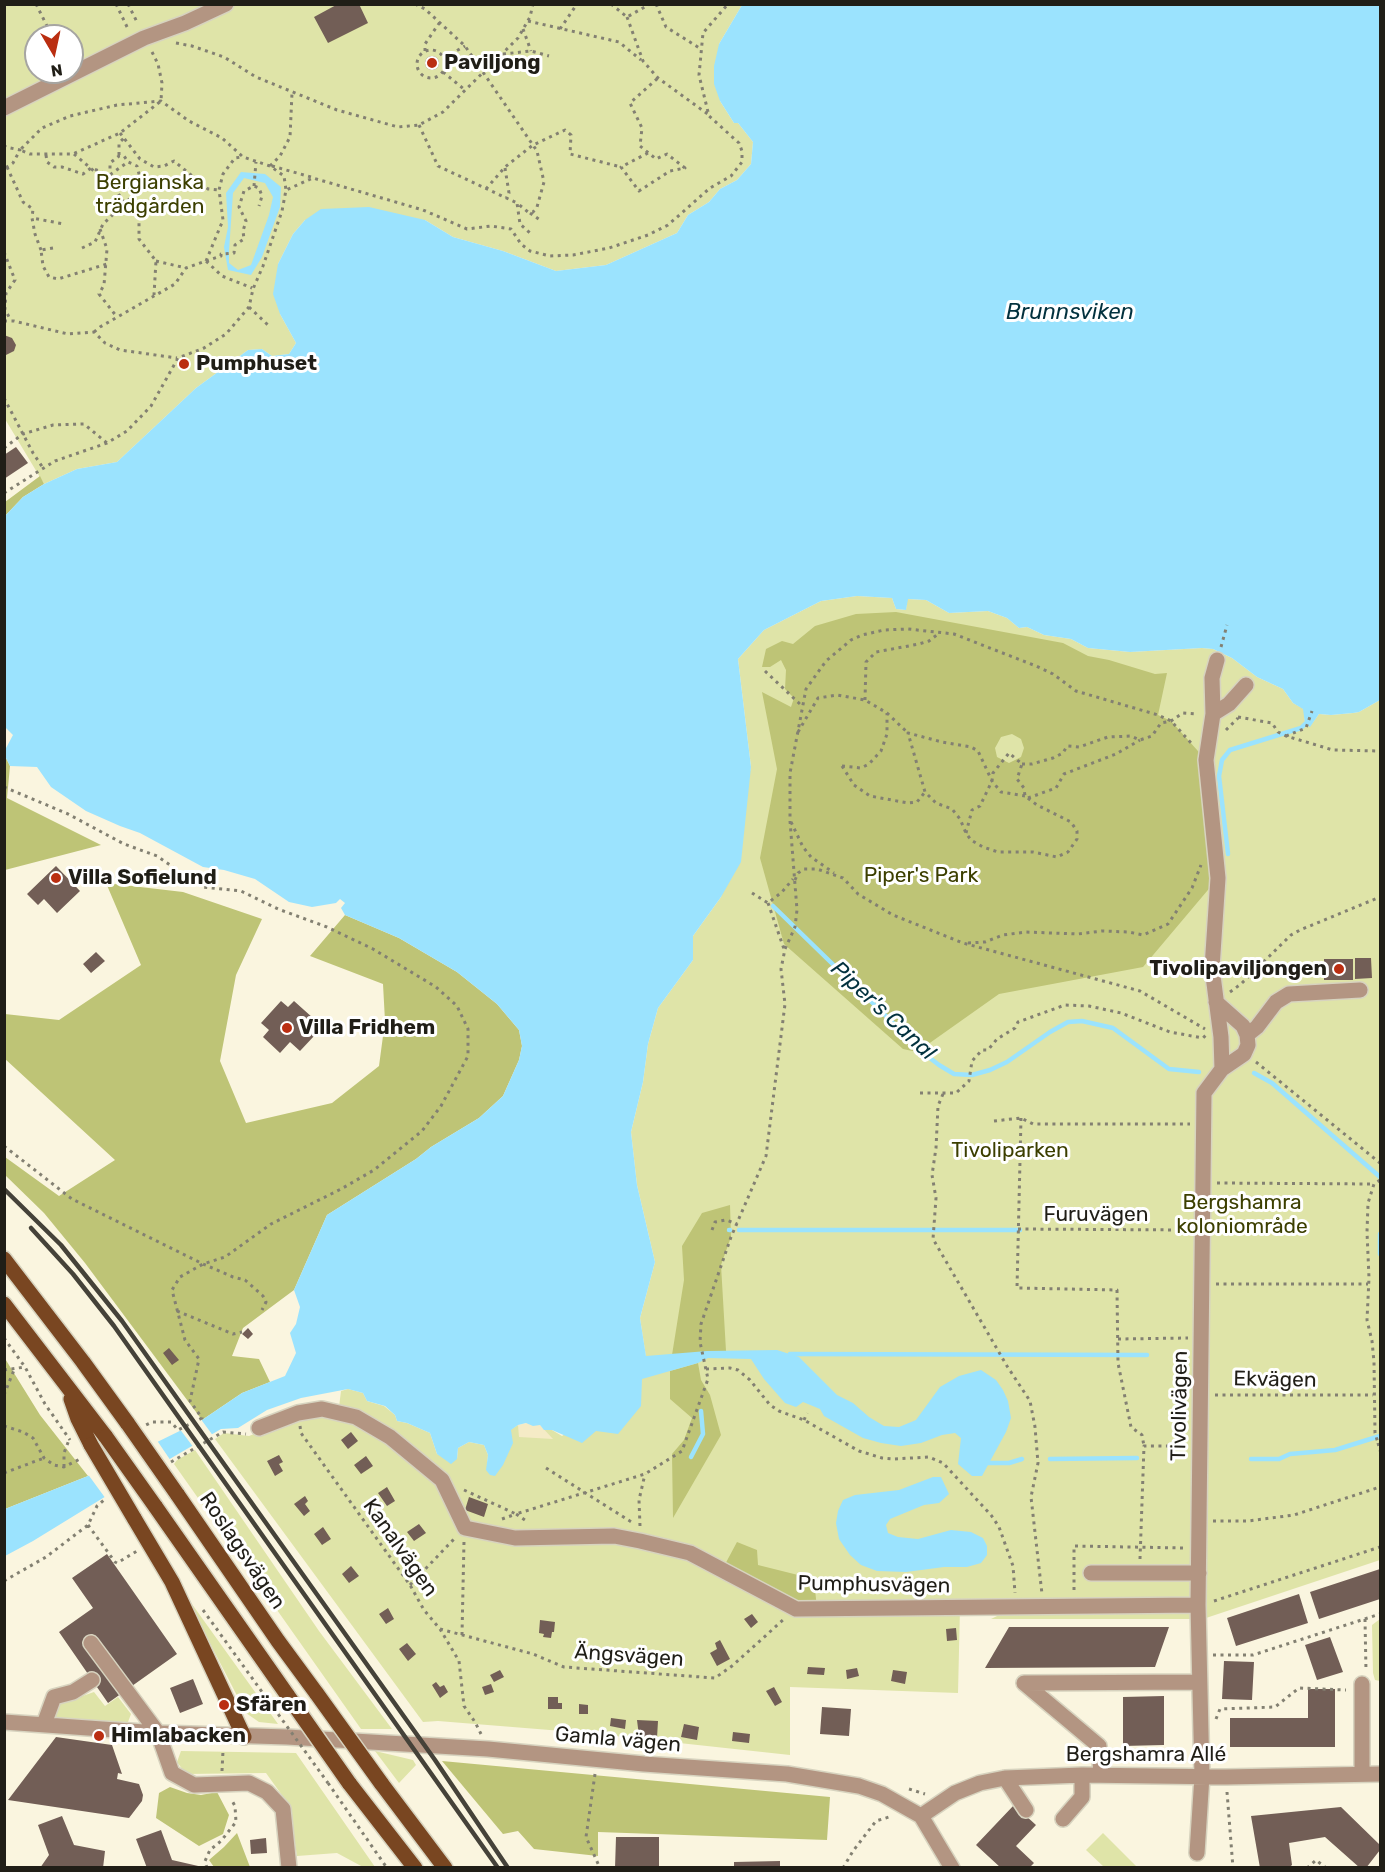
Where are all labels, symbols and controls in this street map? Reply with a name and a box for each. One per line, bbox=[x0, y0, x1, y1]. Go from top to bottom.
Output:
north arrow bbox=[24, 24, 84, 84]
place label: Paviljong bbox=[444, 50, 541, 76]
marker: Paviljong bbox=[425, 56, 439, 70]
text: N bbox=[49, 60, 64, 81]
park label: Bergianska trädgården bbox=[96, 170, 204, 220]
water label: Brunnsviken bbox=[1006, 300, 1134, 326]
place label: Pumphuset bbox=[196, 351, 317, 377]
marker: Pumphuset bbox=[177, 357, 191, 371]
park label: Piper's Park bbox=[864, 863, 978, 889]
place label: Villa Sofielund bbox=[68, 865, 217, 891]
marker: Villa Sofielund bbox=[49, 871, 63, 885]
water label: Piper's Canal bbox=[825, 956, 941, 1066]
place label: Tivolipaviljongen bbox=[1149, 956, 1327, 982]
marker: Tivolipaviljongen bbox=[1332, 962, 1346, 976]
place label: Villa Fridhem bbox=[299, 1015, 435, 1041]
marker: Villa Fridhem bbox=[280, 1021, 294, 1035]
park label: Tivoliparken bbox=[951, 1138, 1069, 1164]
park label: Bergshamra koloniområde bbox=[1176, 1190, 1308, 1240]
street label: Furuvägen bbox=[1043, 1202, 1149, 1228]
street label: Tivolivägen bbox=[1166, 1351, 1194, 1461]
street label: Ekvägen bbox=[1233, 1367, 1317, 1393]
street label: Roslagsvägen bbox=[194, 1488, 290, 1614]
street label: Kanalvägen bbox=[357, 1494, 443, 1602]
street label: Pumphusvägen bbox=[797, 1571, 951, 1599]
street label: Ängsvägen bbox=[574, 1640, 684, 1672]
place label: Sfären bbox=[236, 1692, 307, 1718]
marker: Sfären bbox=[217, 1698, 231, 1712]
street label: Gamla vägen bbox=[554, 1722, 682, 1758]
place label: Himlabacken bbox=[111, 1723, 246, 1749]
marker: Himlabacken bbox=[92, 1729, 106, 1743]
street label: Bergshamra Allé bbox=[1066, 1742, 1226, 1768]

